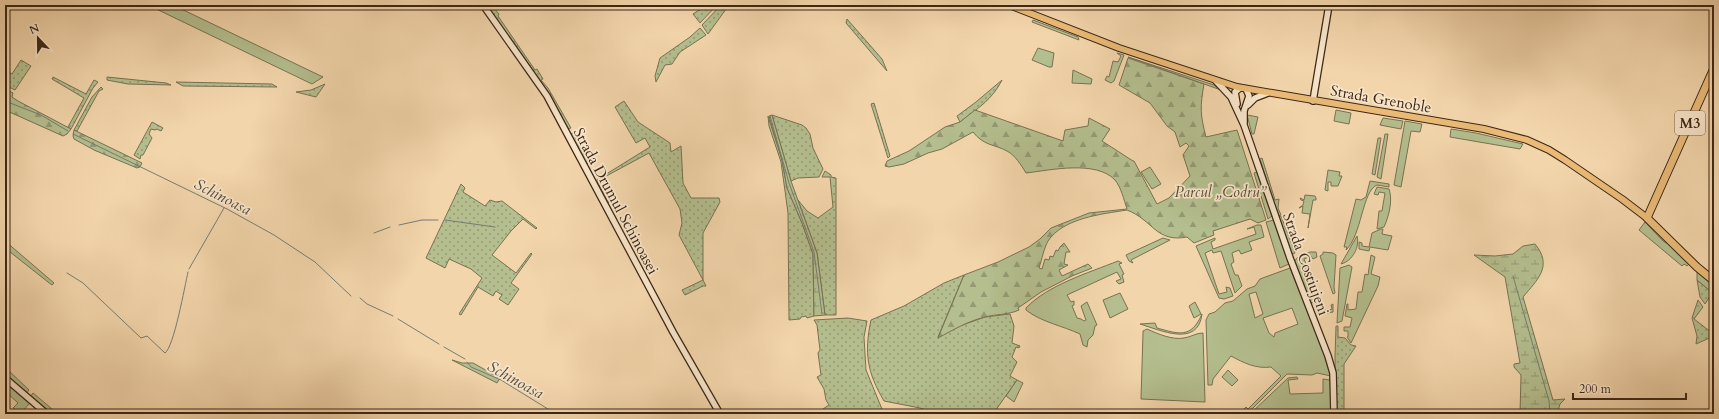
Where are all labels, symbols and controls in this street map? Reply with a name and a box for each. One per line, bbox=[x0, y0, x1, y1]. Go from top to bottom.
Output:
north arrow bbox=[18, 18, 58, 58]
text: N bbox=[27, 20, 42, 38]
street label: Strada Grenoble bbox=[1329, 80, 1433, 118]
road number: M3 bbox=[1675, 111, 1705, 135]
street label: Strada Drumul Schinoasei bbox=[569, 124, 663, 278]
water label: Schinoasa bbox=[190, 173, 255, 221]
park label: Parcul „Codru” bbox=[1174, 182, 1268, 202]
street label: Strada Costiujeni bbox=[1278, 210, 1334, 318]
water label: Schinoasa bbox=[483, 355, 548, 404]
scale bar bbox=[1573, 375, 1686, 401]
text: 200 m bbox=[1579, 381, 1612, 397]

